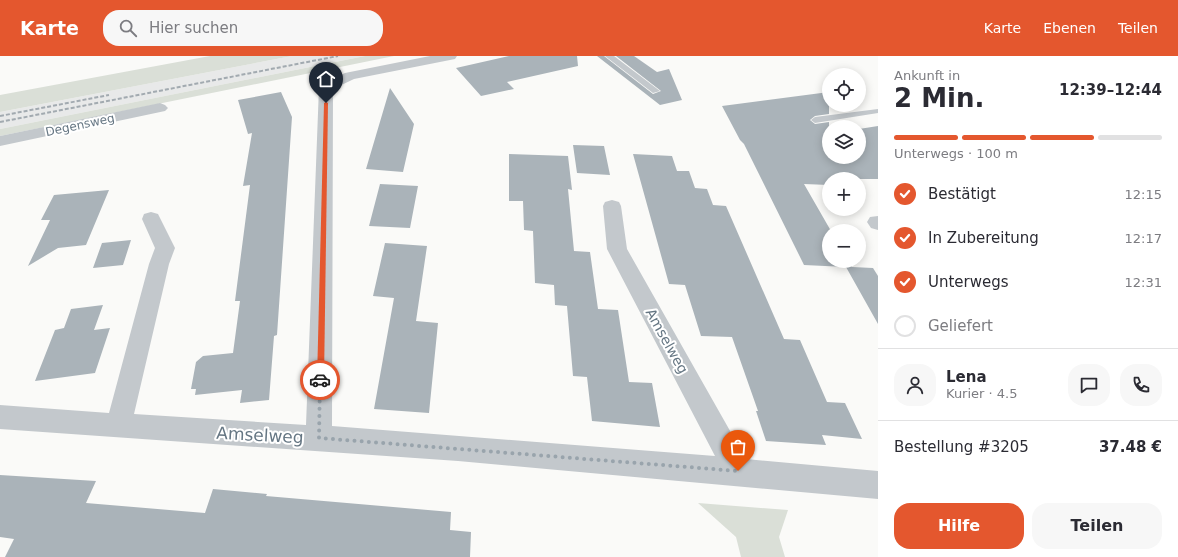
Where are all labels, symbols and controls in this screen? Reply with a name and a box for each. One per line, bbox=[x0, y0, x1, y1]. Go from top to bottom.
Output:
search box bbox=[103, 10, 383, 46]
text: Karte bbox=[20, 17, 79, 39]
icon: search bbox=[117, 17, 139, 39]
text: Hier suchen bbox=[149, 19, 238, 37]
text: Karte bbox=[984, 20, 1021, 36]
text: Ebenen bbox=[1043, 20, 1096, 36]
text: Teilen bbox=[1118, 20, 1158, 36]
pin bbox=[309, 62, 343, 103]
icon: home bbox=[315, 68, 337, 90]
map controls bbox=[822, 68, 866, 268]
button: locate bbox=[822, 68, 866, 112]
text: Ankunft in bbox=[894, 68, 960, 83]
text: 12:39–12:44 bbox=[1059, 81, 1162, 99]
text: 2 Min. bbox=[894, 83, 984, 113]
street label: Degensweg bbox=[44, 111, 116, 139]
button: layers bbox=[822, 120, 866, 164]
text: Unterwegs · 100 m bbox=[894, 146, 1018, 161]
button: + bbox=[822, 172, 866, 216]
icon: check bbox=[894, 183, 916, 205]
text: Bestätigt bbox=[928, 185, 996, 203]
text: 12:15 bbox=[1125, 187, 1162, 202]
button: − bbox=[822, 224, 866, 268]
icon: check bbox=[894, 227, 916, 249]
text: In Zubereitung bbox=[928, 229, 1039, 247]
text: 12:17 bbox=[1125, 231, 1162, 246]
icon: check bbox=[894, 271, 916, 293]
text: Unterwegs bbox=[928, 273, 1009, 291]
text: 12:31 bbox=[1125, 275, 1162, 290]
street label: Amselweg bbox=[643, 306, 691, 376]
text: Geliefert bbox=[928, 317, 993, 335]
courier bbox=[300, 360, 340, 400]
button: person bbox=[894, 364, 936, 406]
button: chat bbox=[1068, 364, 1110, 406]
button: phone bbox=[1120, 364, 1162, 406]
text: Lena bbox=[946, 368, 987, 386]
icon: car bbox=[309, 369, 331, 391]
text: Kurier · 4.5 bbox=[946, 386, 1018, 401]
street label: Amselweg bbox=[216, 423, 304, 447]
pin bbox=[721, 430, 755, 471]
icon: bag bbox=[727, 436, 749, 458]
text: Bestellung #3205 bbox=[894, 438, 1029, 456]
text: 37.48 € bbox=[1099, 438, 1162, 456]
button: Hilfe bbox=[894, 503, 1024, 549]
button: Teilen bbox=[1032, 503, 1162, 549]

